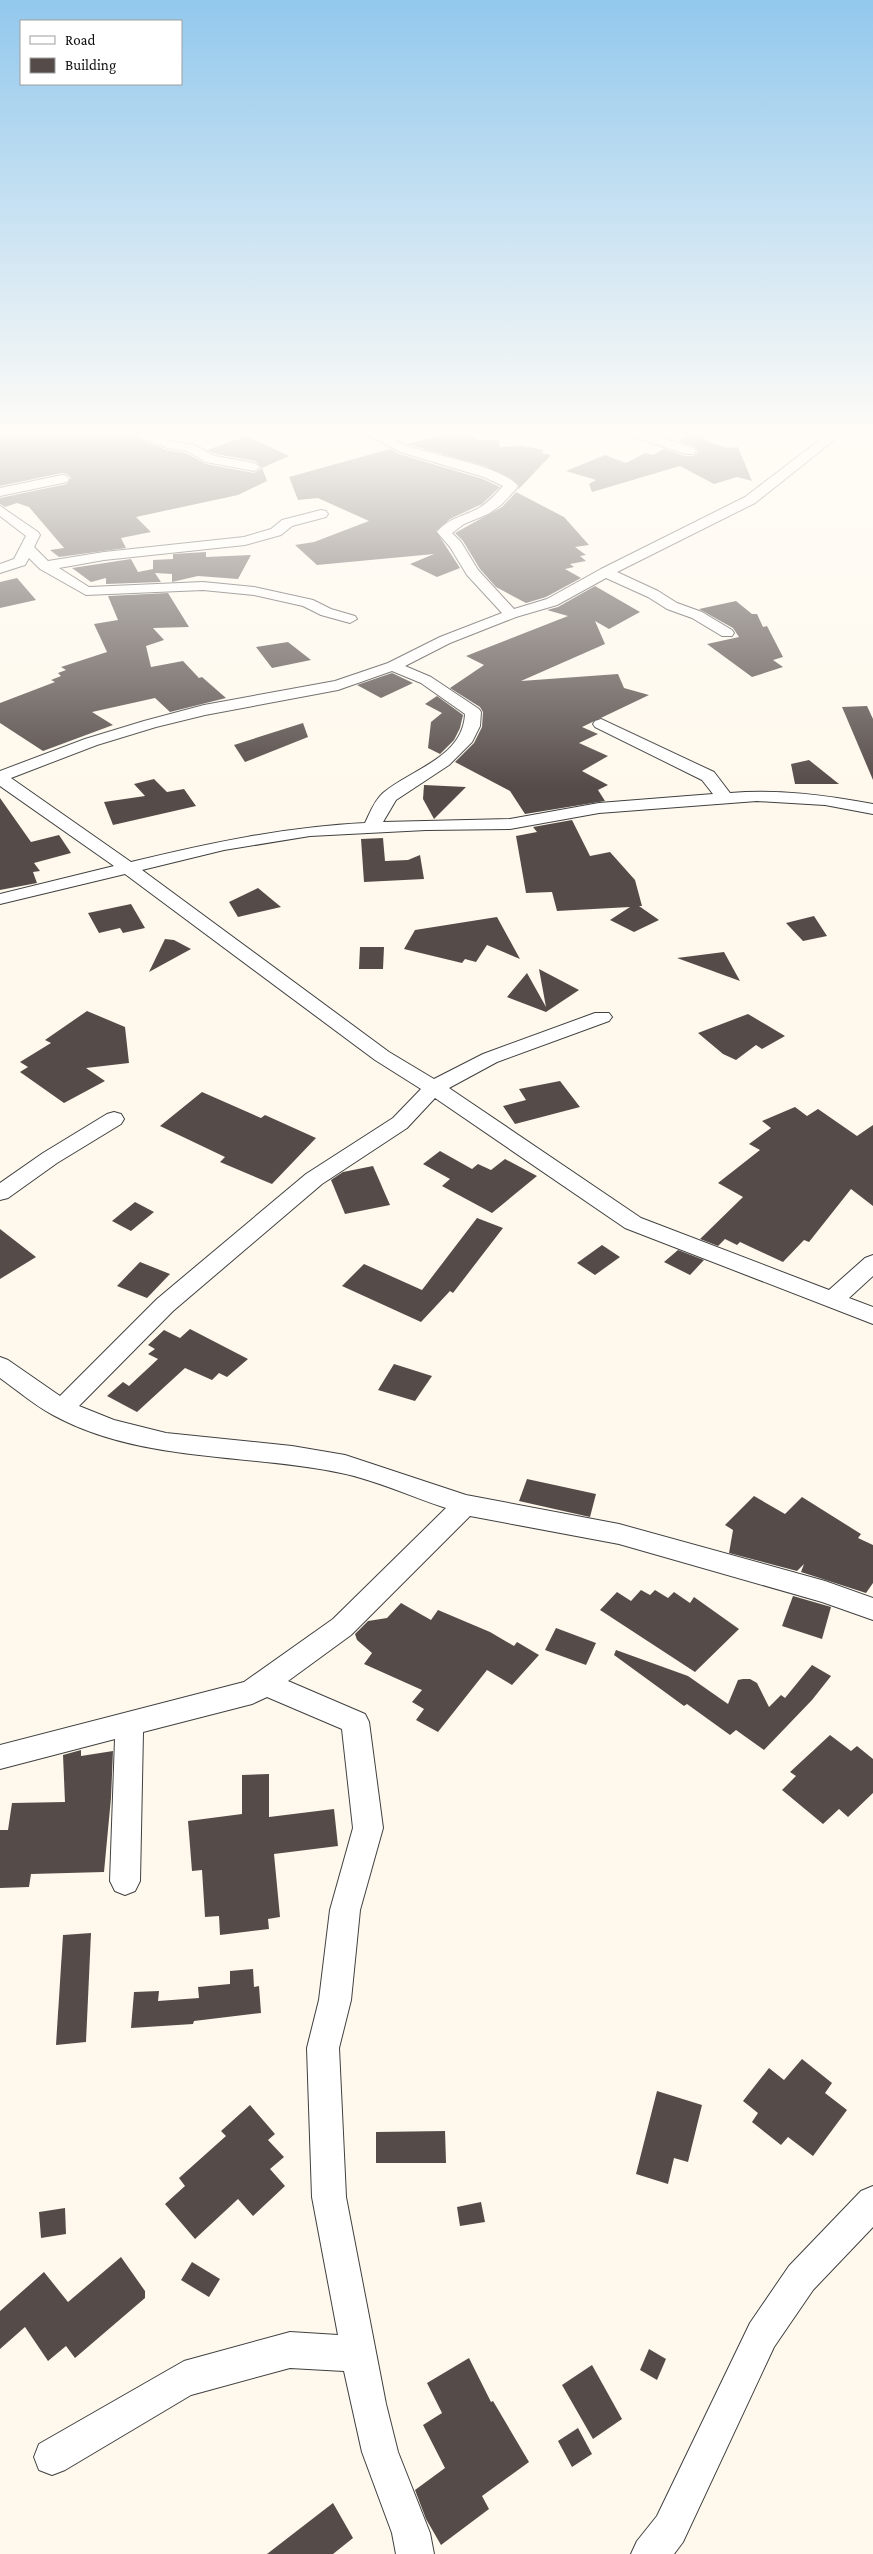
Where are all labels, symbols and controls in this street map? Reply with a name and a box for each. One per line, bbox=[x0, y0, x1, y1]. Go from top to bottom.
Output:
legend bbox=[20, 20, 182, 85]
text: Road bbox=[65, 32, 96, 48]
text: Building bbox=[65, 57, 116, 74]

